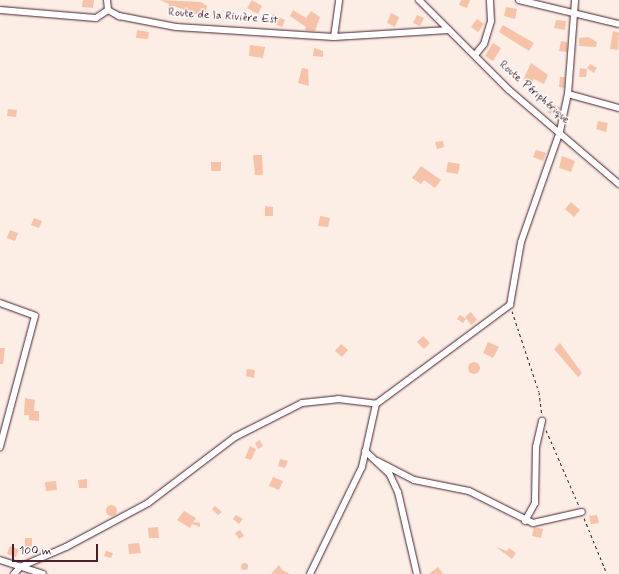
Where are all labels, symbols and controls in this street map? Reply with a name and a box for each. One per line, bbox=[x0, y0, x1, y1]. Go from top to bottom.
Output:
street label: Route de la Rivière Est bbox=[168, 6, 278, 28]
street label: Route Périphérique bbox=[496, 58, 572, 128]
scale bar bbox=[14, 536, 100, 562]
text: 100 m bbox=[19, 543, 51, 559]

